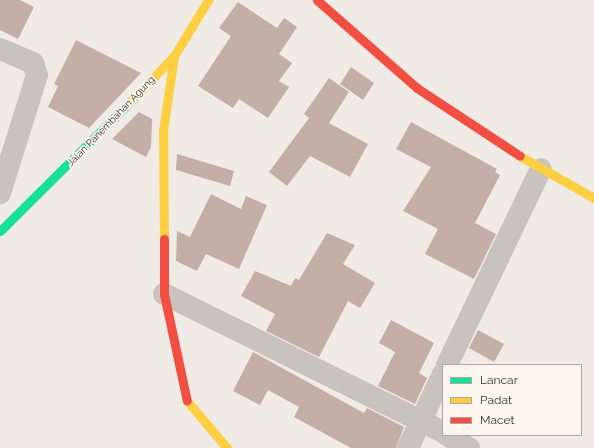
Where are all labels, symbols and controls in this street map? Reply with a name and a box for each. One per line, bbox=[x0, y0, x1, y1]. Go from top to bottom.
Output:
street label: Jalan Panembahan Agung bbox=[65, 73, 157, 169]
legend bbox=[442, 364, 582, 436]
text: Lancar bbox=[480, 373, 518, 387]
text: Padat bbox=[480, 393, 512, 407]
text: Macet bbox=[480, 413, 515, 427]

